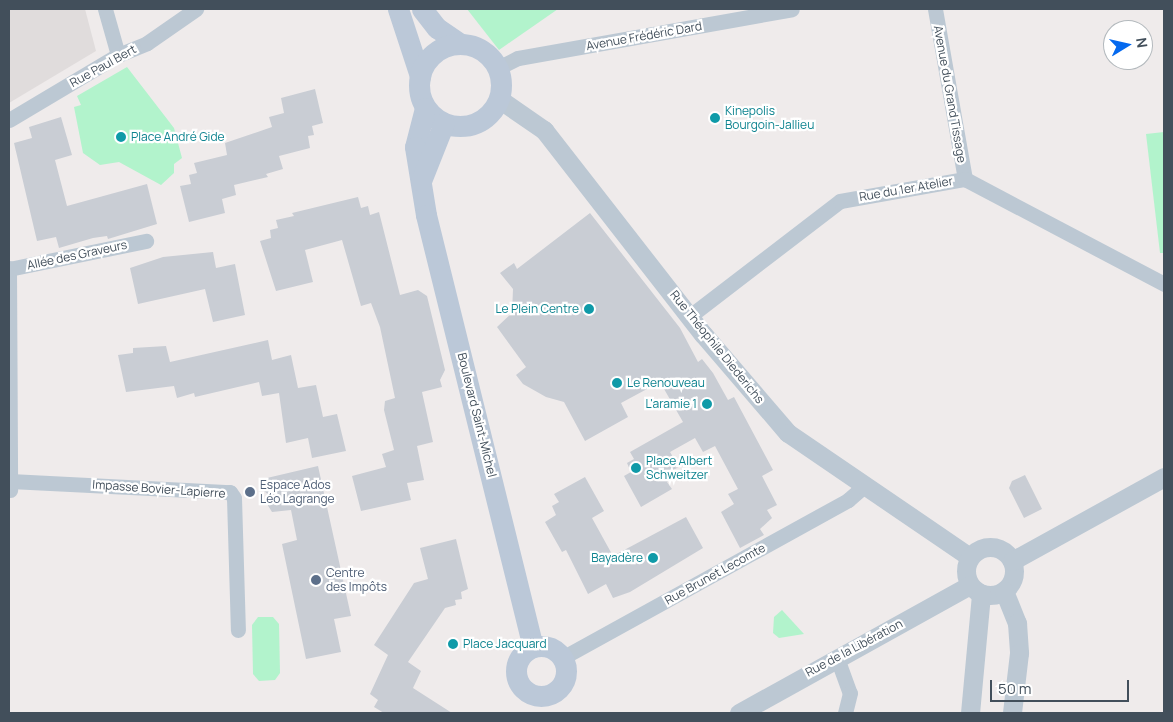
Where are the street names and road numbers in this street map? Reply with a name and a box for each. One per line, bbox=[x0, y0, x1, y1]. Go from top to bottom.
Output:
street label: Avenue Frédéric Dard bbox=[585, 19, 703, 53]
street label: Avenue du Grand Tissage bbox=[931, 24, 969, 164]
street label: Rue Paul Bert bbox=[67, 42, 139, 90]
street label: Rue du 1er Atelier bbox=[858, 174, 954, 204]
street label: Allée des Graveurs bbox=[26, 237, 128, 273]
street label: Rue Théophile Diederichs bbox=[667, 288, 767, 406]
street label: Boulevard Saint-Michel bbox=[455, 351, 499, 479]
street label: Impasse Bovier-Lapierre bbox=[92, 477, 226, 501]
street label: Rue Brunet Lecomte bbox=[662, 540, 768, 608]
street label: Rue de la Libération bbox=[803, 616, 905, 680]

